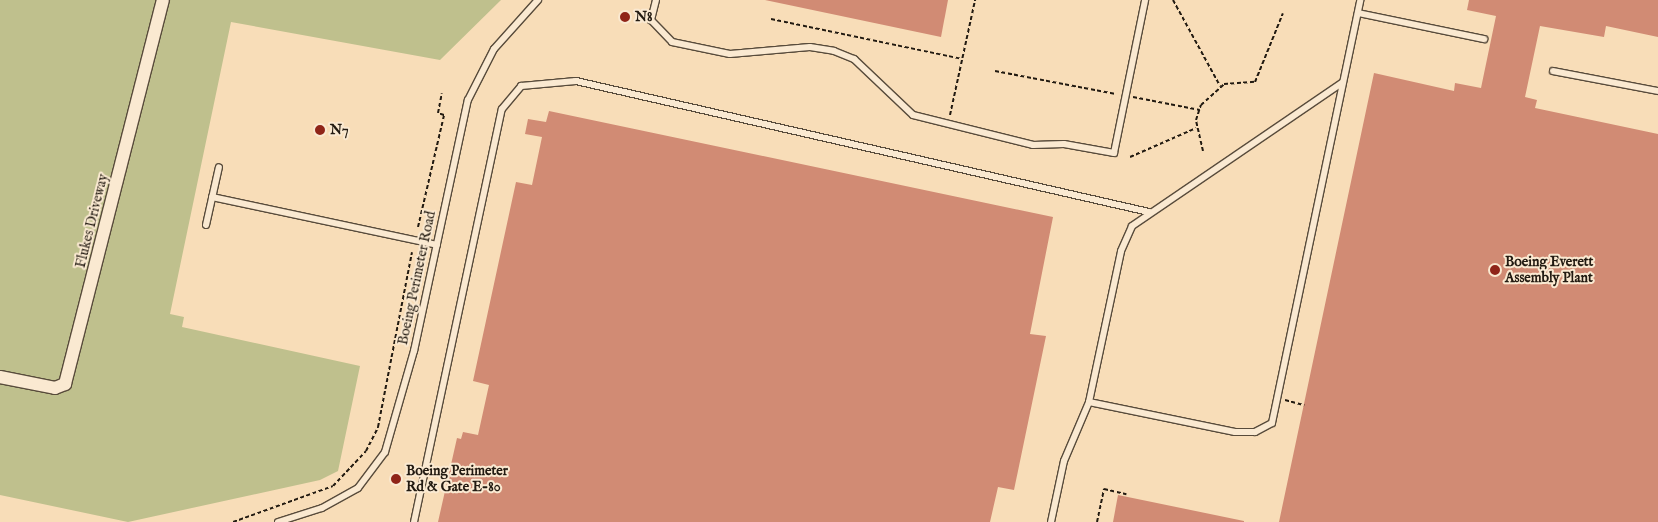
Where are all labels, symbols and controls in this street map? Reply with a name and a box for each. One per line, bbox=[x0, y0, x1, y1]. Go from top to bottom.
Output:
place label: N8 bbox=[635, 9, 653, 25]
marker: N8 bbox=[619, 11, 631, 23]
place label: N7 bbox=[330, 122, 349, 138]
marker: N7 bbox=[314, 124, 326, 136]
street label: Flukes Driveway bbox=[72, 172, 112, 270]
street label: Boeing Perimeter Road bbox=[395, 209, 439, 347]
place label: Boeing Everett Assembly Plant bbox=[1505, 254, 1593, 286]
marker: Boeing Everett Assembly Plant bbox=[1489, 264, 1501, 276]
place label: Boeing Perimeter Rd & Gate E-80 bbox=[406, 463, 508, 496]
marker: Boeing Perimeter Rd & Gate E-80 bbox=[390, 473, 402, 485]

